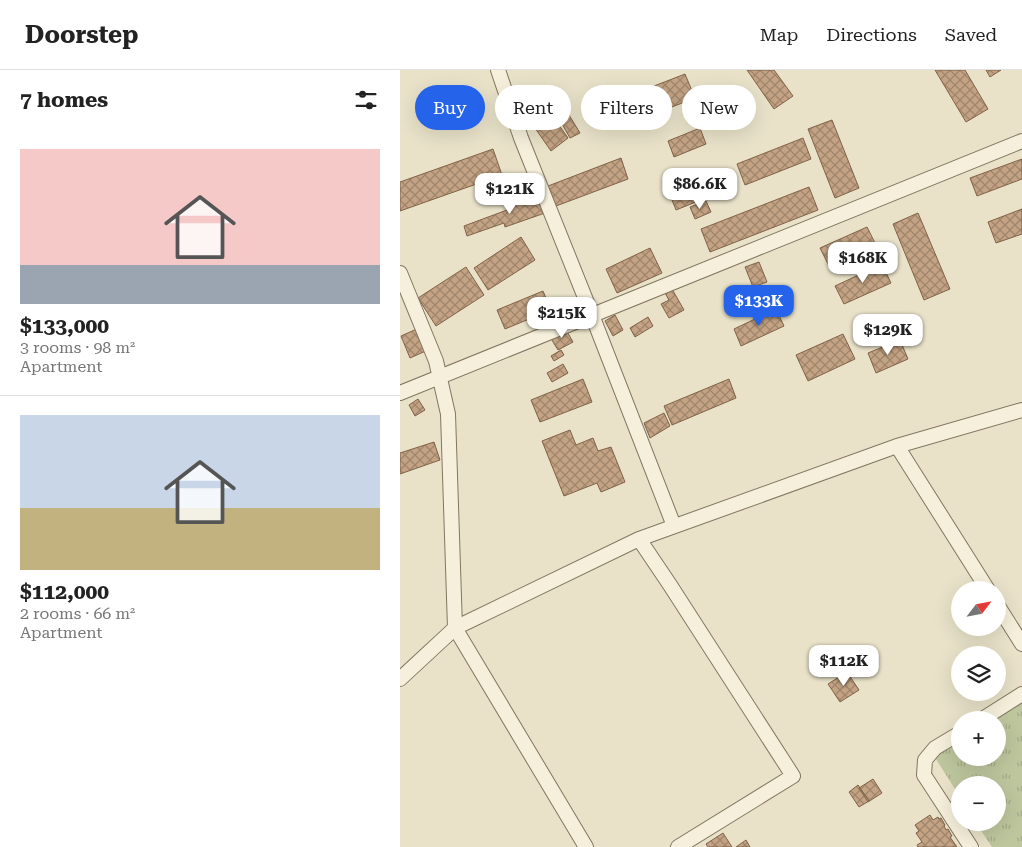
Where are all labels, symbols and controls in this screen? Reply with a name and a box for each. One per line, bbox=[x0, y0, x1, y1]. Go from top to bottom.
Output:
text: Doorstep bbox=[25, 21, 138, 49]
text: Map bbox=[760, 24, 798, 45]
text: Directions bbox=[826, 24, 917, 45]
text: Saved bbox=[945, 24, 997, 45]
chip: Buy bbox=[415, 85, 485, 130]
chip: Rent bbox=[495, 85, 571, 130]
chip: Filters bbox=[581, 85, 672, 130]
chip: New bbox=[682, 85, 756, 130]
icon: filters bbox=[352, 86, 380, 114]
text: 7 homes bbox=[20, 88, 108, 112]
pin: $86.6K bbox=[659, 168, 741, 210]
pin: $121K bbox=[475, 172, 545, 215]
text: $86.6K bbox=[673, 174, 727, 193]
text: $121K bbox=[486, 179, 534, 198]
icon: home bbox=[155, 182, 245, 272]
pin: $168K bbox=[828, 242, 898, 284]
text: $168K bbox=[839, 248, 887, 267]
pin: $133K bbox=[724, 284, 794, 327]
text: $133K bbox=[735, 291, 783, 310]
pin: $215K bbox=[527, 296, 597, 339]
text: $215K bbox=[538, 303, 586, 322]
text: $133,000 bbox=[20, 314, 109, 338]
pin: $129K bbox=[853, 314, 923, 356]
text: $129K bbox=[864, 320, 912, 339]
text: 3 rooms · 98 m² bbox=[20, 338, 135, 357]
text: Apartment bbox=[20, 357, 103, 376]
icon: home bbox=[155, 447, 245, 537]
text: $112,000 bbox=[20, 580, 109, 604]
north arrow bbox=[951, 581, 1006, 636]
map controls bbox=[951, 581, 1006, 831]
text: 2 rooms · 66 m² bbox=[20, 604, 135, 623]
text: Apartment bbox=[20, 623, 103, 642]
pin: $112K bbox=[809, 644, 879, 687]
button: layers bbox=[951, 646, 1006, 701]
text: $112K bbox=[820, 651, 868, 670]
button: + bbox=[951, 711, 1006, 766]
button: − bbox=[951, 776, 1006, 831]

